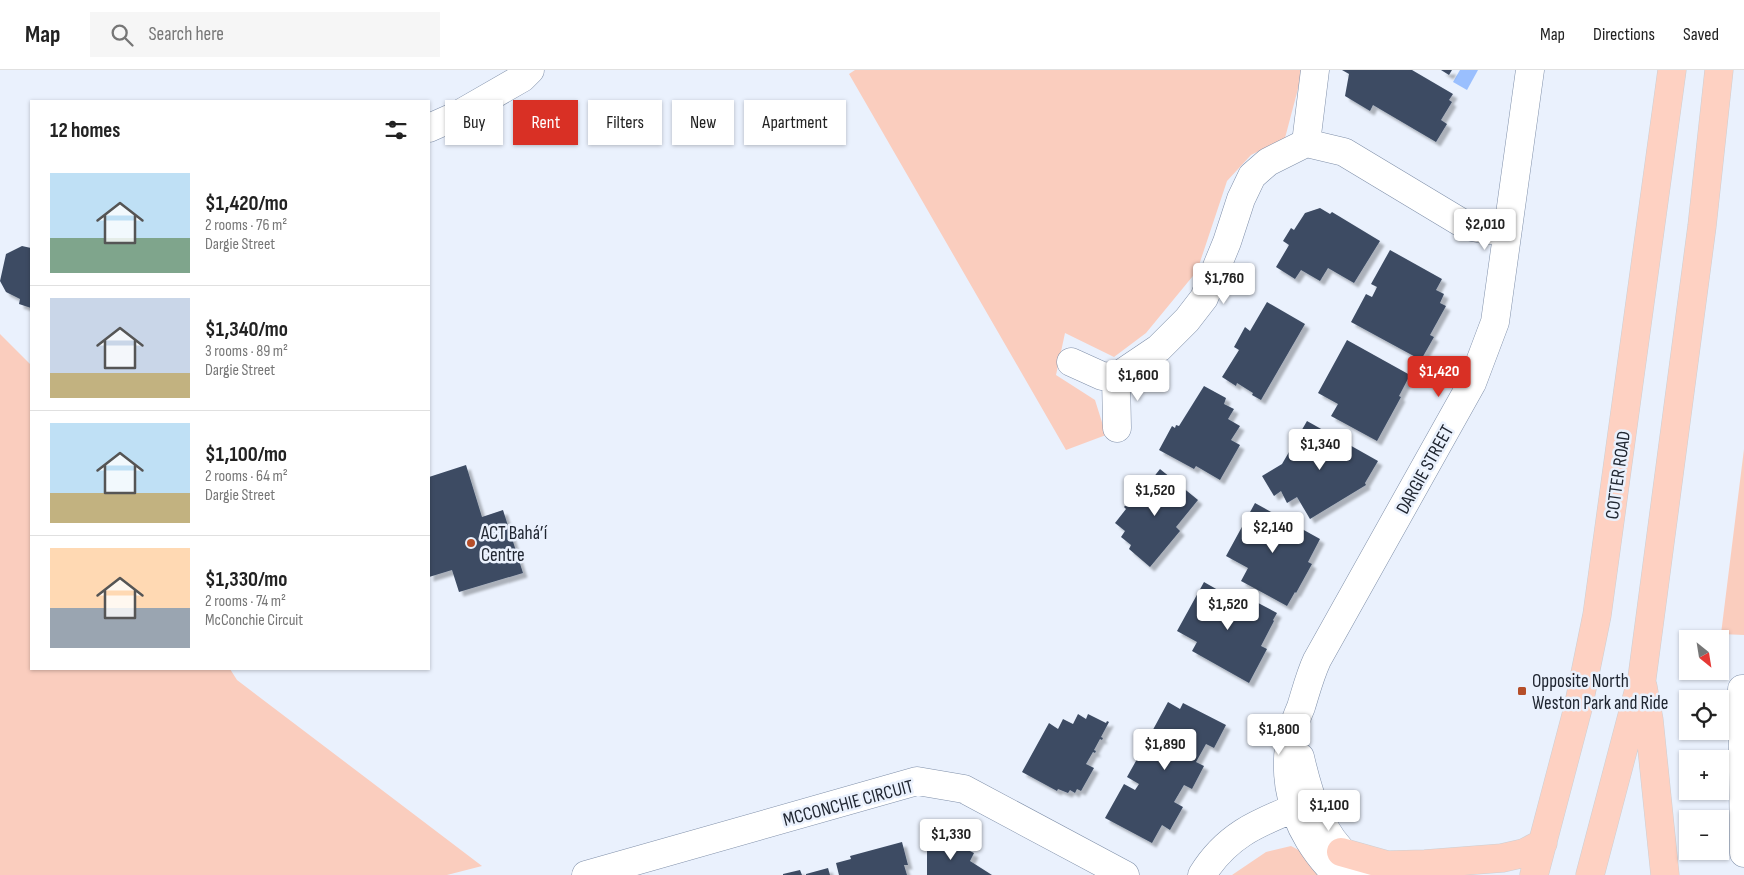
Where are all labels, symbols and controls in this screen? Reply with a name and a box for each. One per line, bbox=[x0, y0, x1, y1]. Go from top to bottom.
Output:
search box bbox=[90, 12, 440, 57]
text: Map bbox=[25, 20, 60, 49]
icon: search bbox=[108, 21, 136, 49]
text: Search here bbox=[148, 23, 224, 46]
text: Map bbox=[1540, 24, 1565, 45]
text: Directions bbox=[1593, 24, 1655, 45]
text: Saved bbox=[1683, 24, 1719, 45]
chip: Buy bbox=[445, 100, 503, 145]
chip: Rent bbox=[513, 100, 578, 145]
chip: Filters bbox=[588, 100, 662, 145]
chip: New bbox=[672, 100, 734, 145]
chip: Apartment bbox=[744, 100, 846, 145]
icon: filters bbox=[382, 116, 410, 144]
text: 12 homes bbox=[50, 118, 120, 143]
text: $1,420/mo bbox=[205, 191, 288, 216]
icon: home bbox=[90, 193, 150, 253]
pin: $2,010 bbox=[1444, 208, 1526, 251]
text: $2,010 bbox=[1465, 215, 1505, 234]
text: 2 rooms · 76 m² bbox=[205, 216, 287, 235]
text: Dargie Street bbox=[205, 235, 275, 254]
pin: $1,760 bbox=[1183, 262, 1265, 305]
text: $1,760 bbox=[1204, 269, 1244, 288]
text: $1,340/mo bbox=[205, 317, 288, 342]
icon: home bbox=[90, 318, 150, 378]
text: 3 rooms · 89 m² bbox=[205, 342, 288, 361]
pin: $1,420 bbox=[1398, 356, 1480, 398]
pin: $1,600 bbox=[1097, 360, 1179, 402]
text: Dargie Street bbox=[205, 361, 275, 380]
text: $1,420 bbox=[1419, 362, 1459, 381]
text: $1,600 bbox=[1117, 366, 1159, 385]
street label: DARGIE STREET bbox=[1392, 421, 1459, 518]
pin: $1,340 bbox=[1279, 428, 1361, 471]
street label: COTTER ROAD bbox=[1601, 430, 1636, 521]
text: $1,340 bbox=[1300, 435, 1340, 454]
text: $1,100/mo bbox=[205, 442, 287, 467]
icon: home bbox=[90, 443, 150, 503]
text: 2 rooms · 64 m² bbox=[205, 467, 288, 486]
pin: $1,520 bbox=[1114, 474, 1196, 517]
text: $1,520 bbox=[1135, 481, 1175, 500]
text: Dargie Street bbox=[205, 486, 275, 505]
pin: $2,140 bbox=[1232, 512, 1314, 554]
text: $2,140 bbox=[1253, 518, 1293, 537]
place label: ACT Bahá’í Centre bbox=[480, 522, 548, 567]
marker: ACT Bahá’í Centre bbox=[465, 537, 477, 549]
text: $1,330/mo bbox=[205, 567, 287, 592]
icon: home bbox=[90, 568, 150, 628]
pin: $1,520 bbox=[1187, 588, 1269, 631]
text: 2 rooms · 74 m² bbox=[205, 592, 286, 611]
text: $1,520 bbox=[1208, 595, 1248, 614]
text: McConchie Circuit bbox=[205, 611, 303, 630]
north arrow bbox=[1679, 630, 1729, 680]
map controls bbox=[1679, 630, 1729, 860]
place label: Opposite North Weston Park and Ride bbox=[1532, 670, 1668, 715]
marker: Opposite North Weston Park and Ride bbox=[1516, 685, 1528, 697]
button: locate bbox=[1679, 690, 1729, 740]
pin: $1,800 bbox=[1238, 714, 1320, 756]
text: $1,800 bbox=[1258, 720, 1300, 739]
pin: $1,890 bbox=[1124, 728, 1206, 771]
text: $1,890 bbox=[1144, 735, 1186, 754]
button: + bbox=[1679, 750, 1729, 800]
street label: MCCONCHIE CIRCUIT bbox=[781, 775, 916, 832]
pin: $1,100 bbox=[1288, 790, 1370, 832]
text: $1,100 bbox=[1309, 796, 1349, 815]
button: − bbox=[1679, 810, 1729, 860]
pin: $1,330 bbox=[910, 818, 992, 861]
text: $1,330 bbox=[931, 825, 971, 844]

